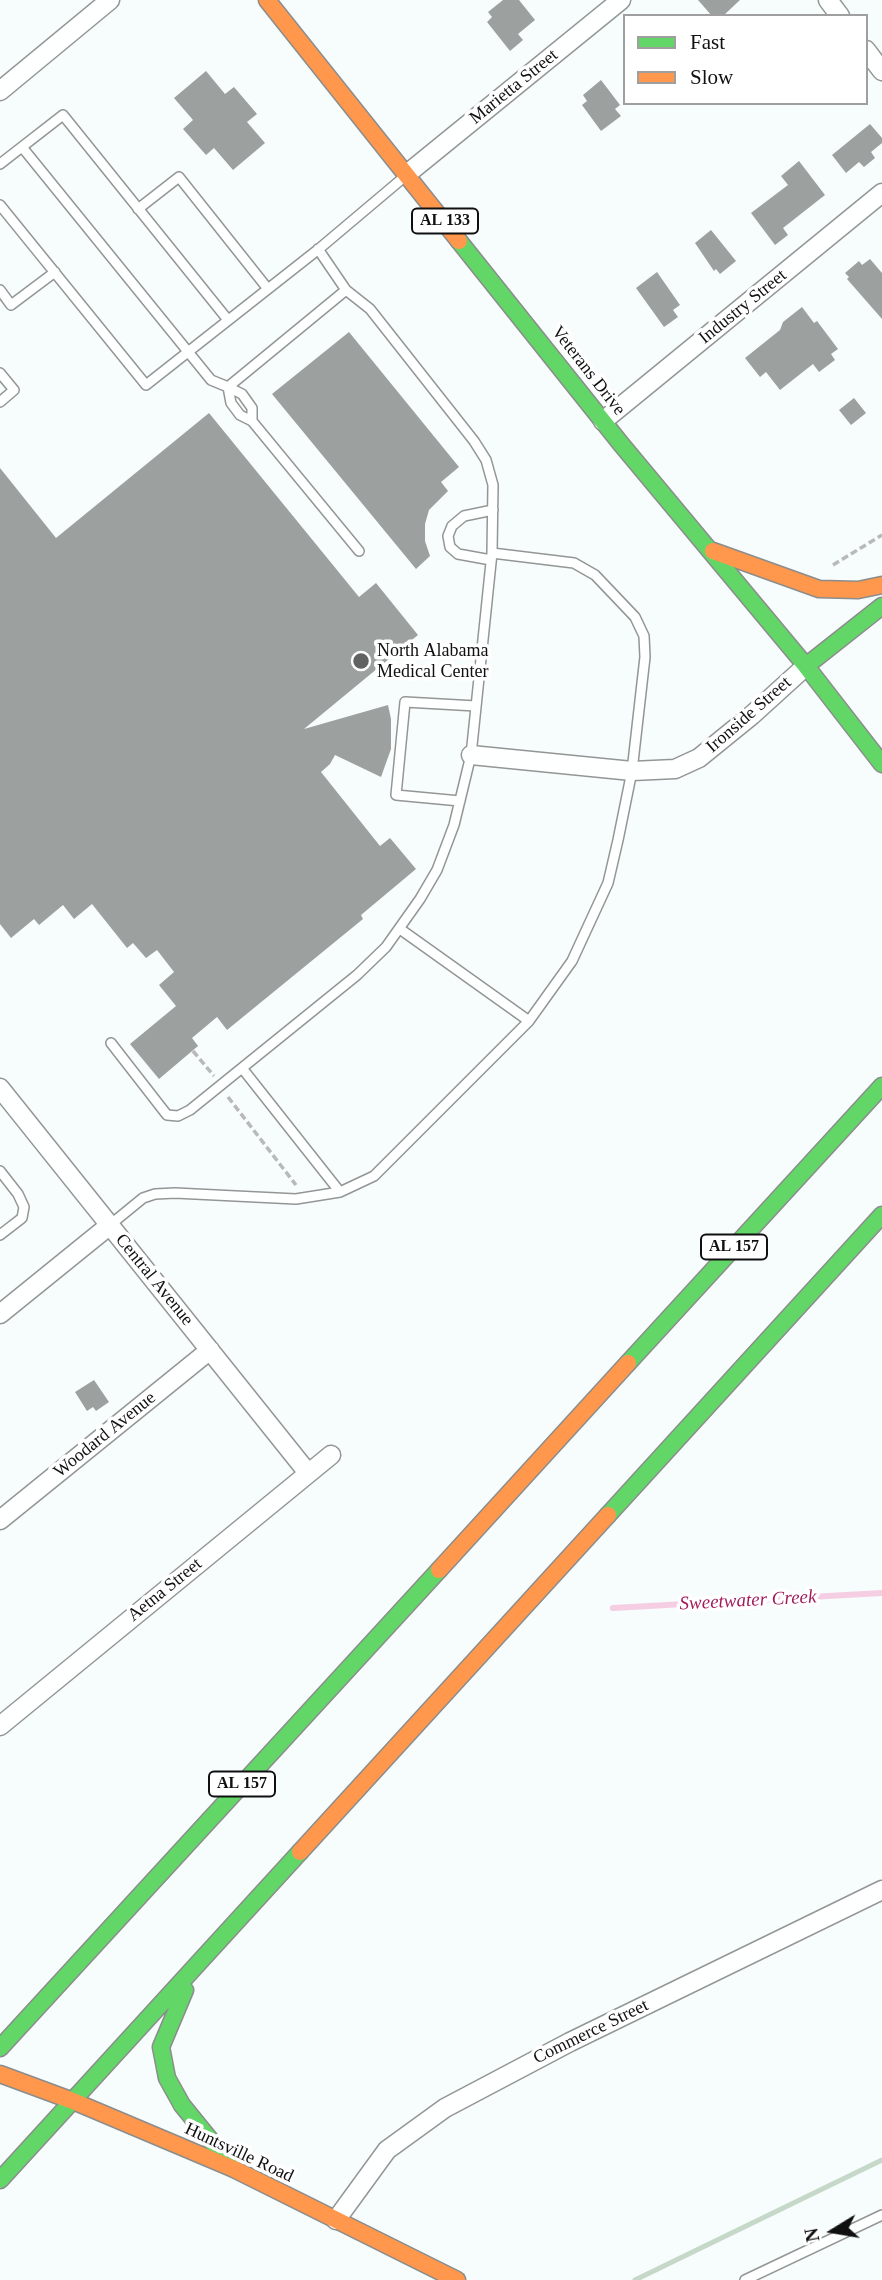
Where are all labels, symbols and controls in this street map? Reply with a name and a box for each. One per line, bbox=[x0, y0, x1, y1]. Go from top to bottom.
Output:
legend bbox=[623, 14, 868, 105]
text: Fast bbox=[690, 30, 725, 54]
street label: Marietta Street bbox=[465, 45, 563, 129]
text: Slow bbox=[690, 65, 733, 89]
road number: AL 133 bbox=[412, 209, 478, 234]
street label: Industry Street bbox=[695, 265, 791, 349]
street label: Veterans Drive bbox=[546, 322, 630, 420]
place label: North Alabama Medical Center bbox=[377, 640, 488, 682]
marker: North Alabama Medical Center bbox=[351, 651, 371, 671]
street label: Ironside Street bbox=[702, 672, 796, 758]
street label: Central Avenue bbox=[110, 1230, 198, 1330]
road number: AL 157 bbox=[701, 1234, 767, 1260]
street label: Woodard Avenue bbox=[50, 1387, 160, 1483]
street label: Aetna Street bbox=[123, 1553, 207, 1627]
water label: Sweetwater Creek bbox=[679, 1586, 817, 1616]
road number: AL 157 bbox=[209, 1772, 275, 1797]
street label: Commerce Street bbox=[530, 1995, 652, 2069]
street label: Huntsville Road bbox=[181, 2118, 297, 2188]
north arrow bbox=[798, 2196, 868, 2266]
text: N bbox=[800, 2226, 824, 2244]

